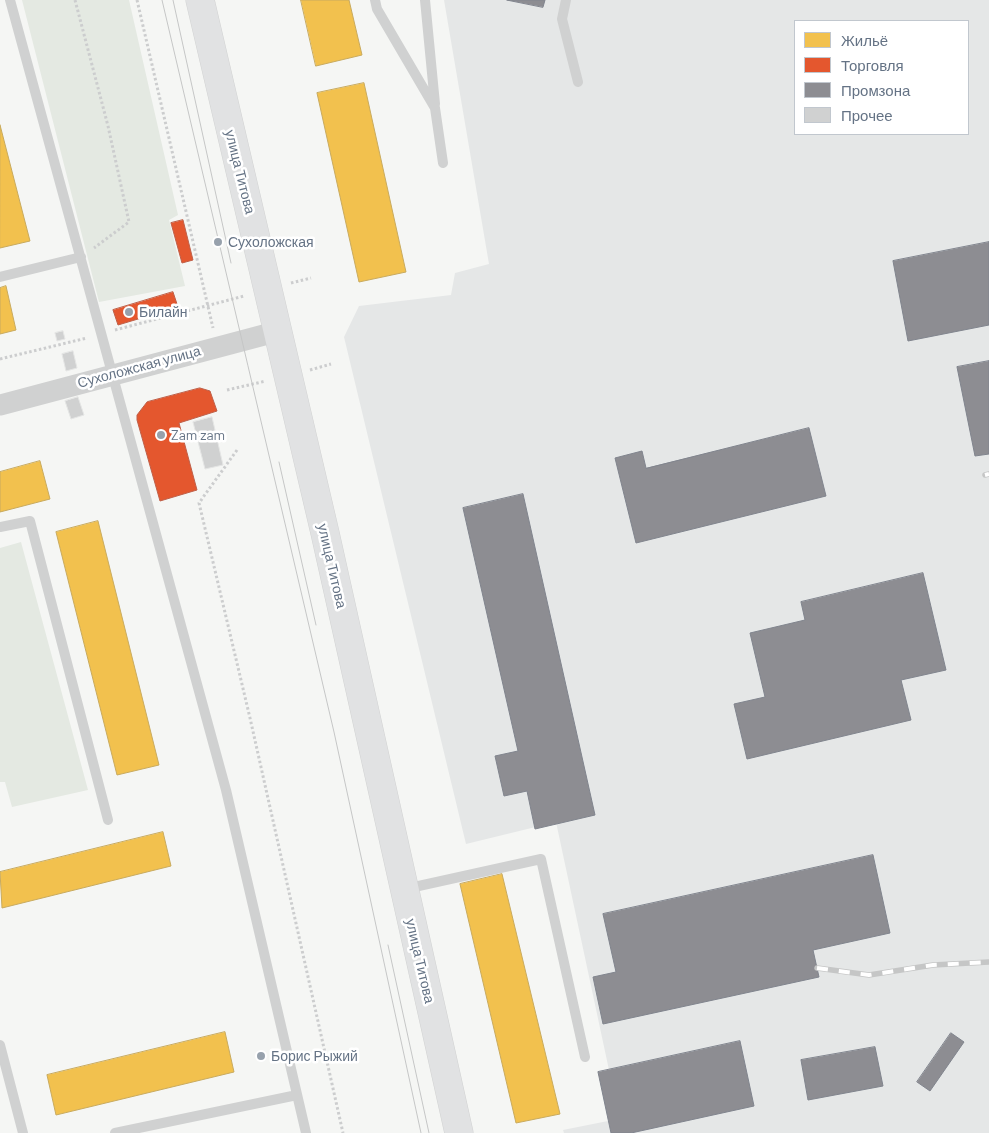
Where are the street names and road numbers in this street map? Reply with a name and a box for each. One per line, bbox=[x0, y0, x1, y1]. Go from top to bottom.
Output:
street label: улица Титова bbox=[221, 128, 259, 216]
street label: Сухоложская улица bbox=[76, 342, 202, 392]
street label: улица Титова bbox=[314, 522, 350, 610]
street label: улица Титова bbox=[402, 917, 438, 1005]

